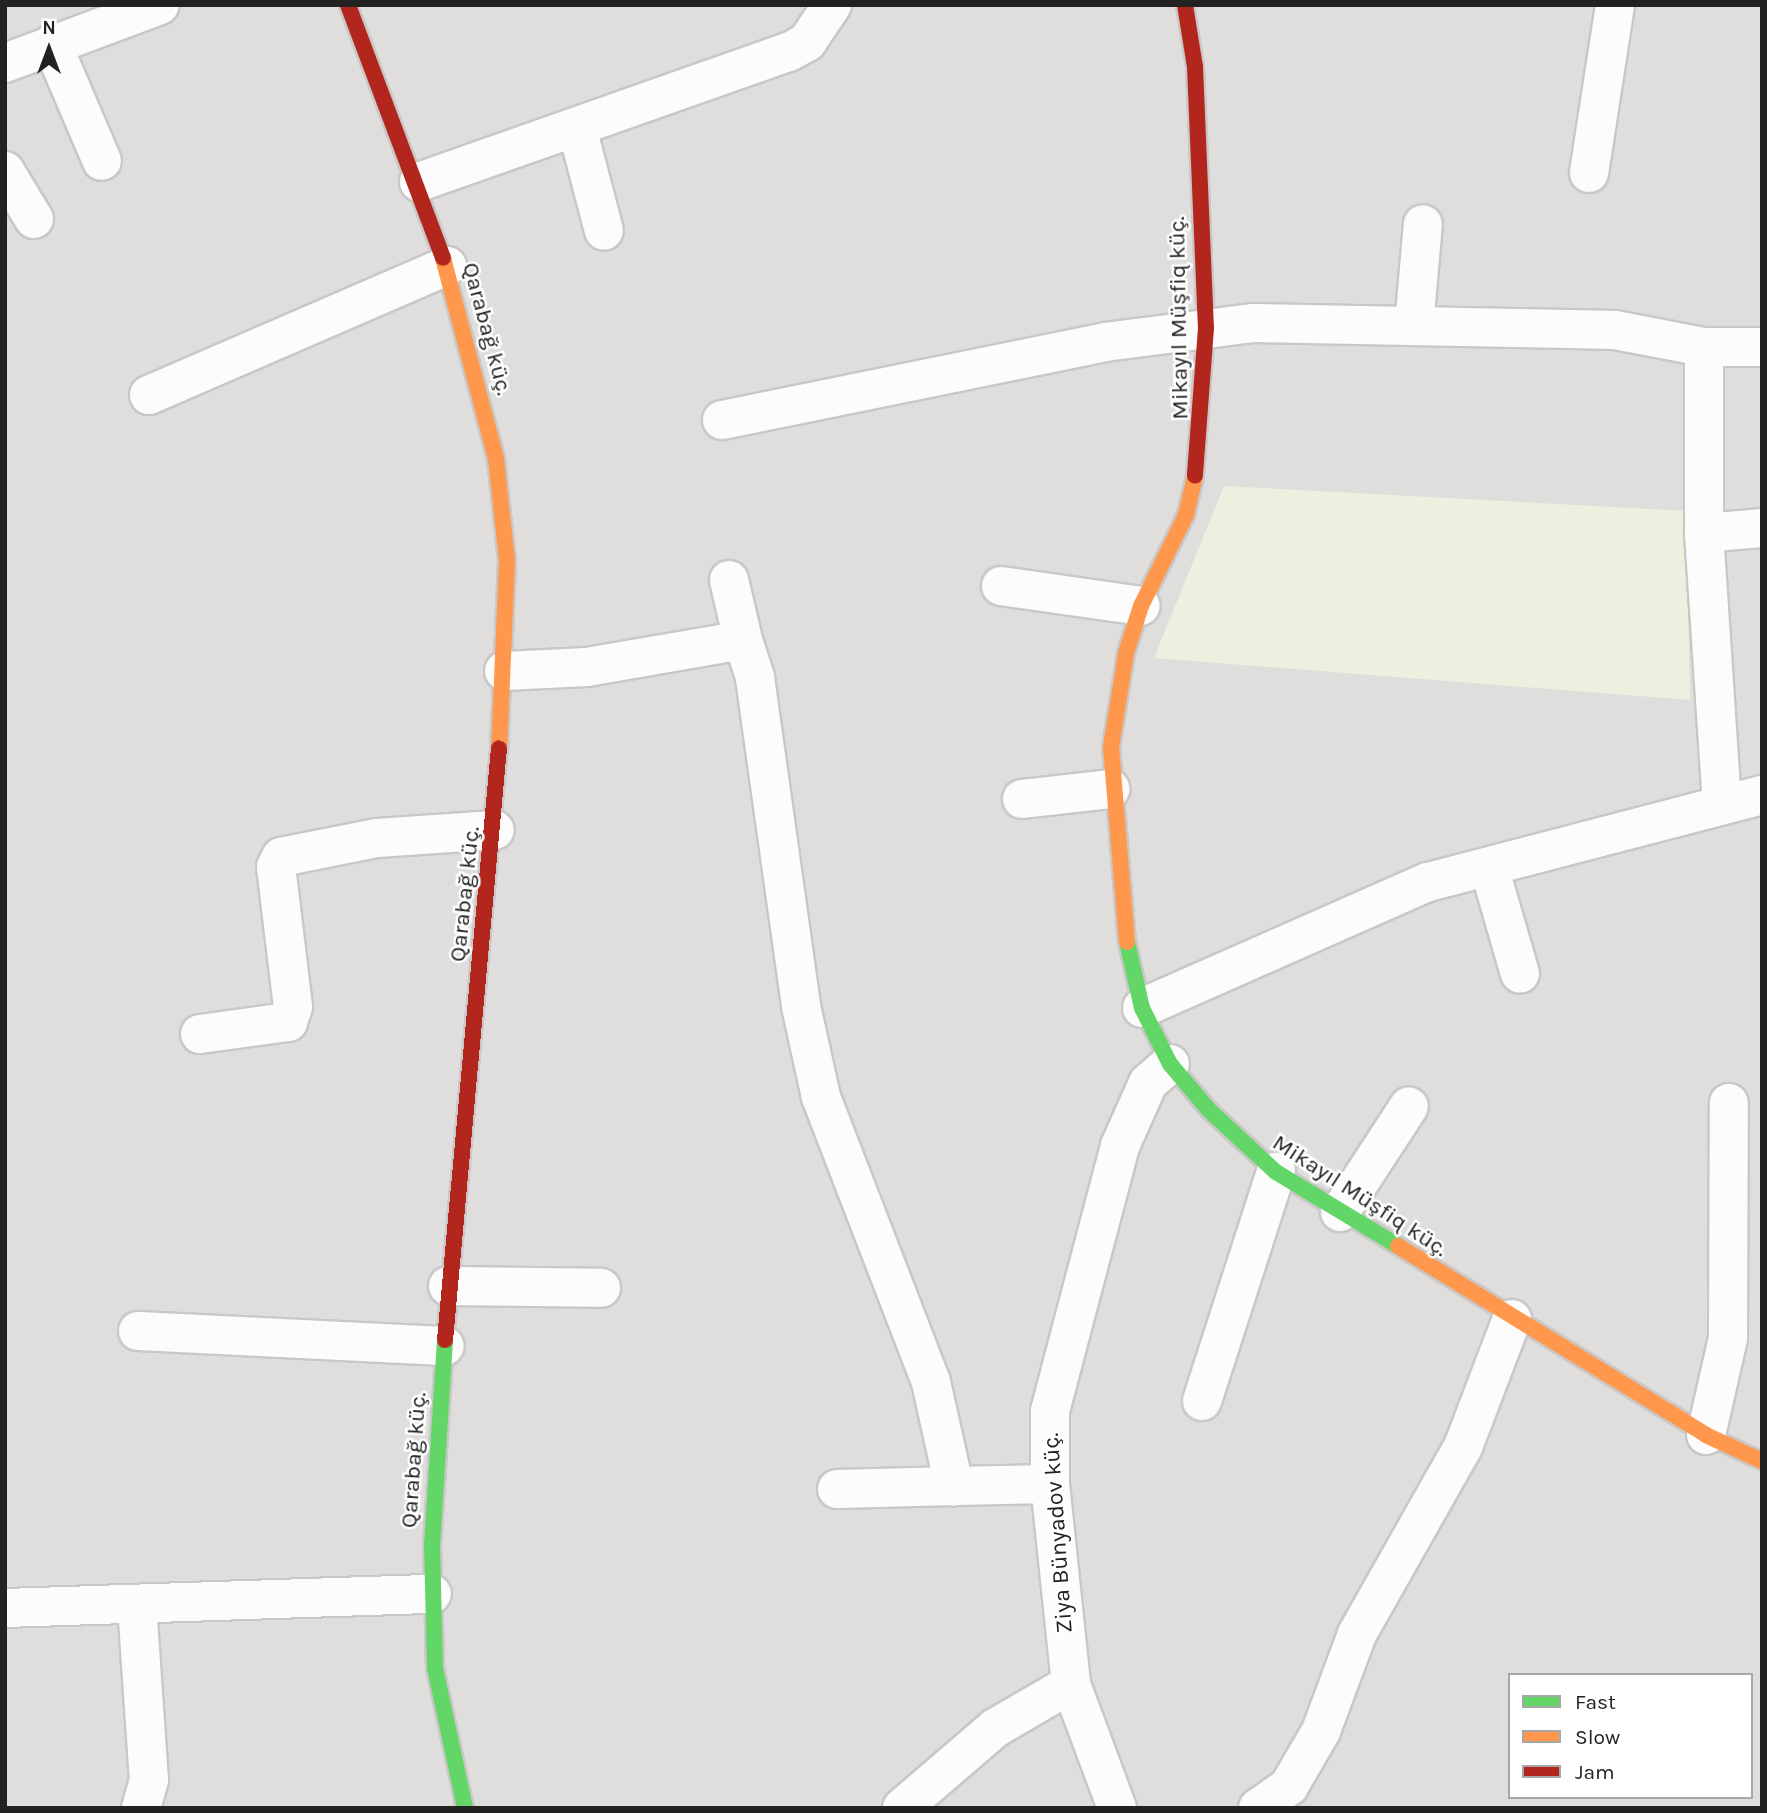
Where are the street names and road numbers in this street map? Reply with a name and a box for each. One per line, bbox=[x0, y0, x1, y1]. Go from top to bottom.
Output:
street label: Mikayıl Müşfiq küç. bbox=[1163, 216, 1195, 420]
street label: Qarabağ küç. bbox=[456, 260, 518, 398]
street label: Qarabağ küç. bbox=[444, 825, 486, 963]
street label: Mikayıl Müşfiq küç. bbox=[1267, 1129, 1453, 1263]
street label: Qarabağ küç. bbox=[395, 1391, 433, 1529]
street label: Ziya Bünyadov küç. bbox=[1037, 1432, 1079, 1634]

